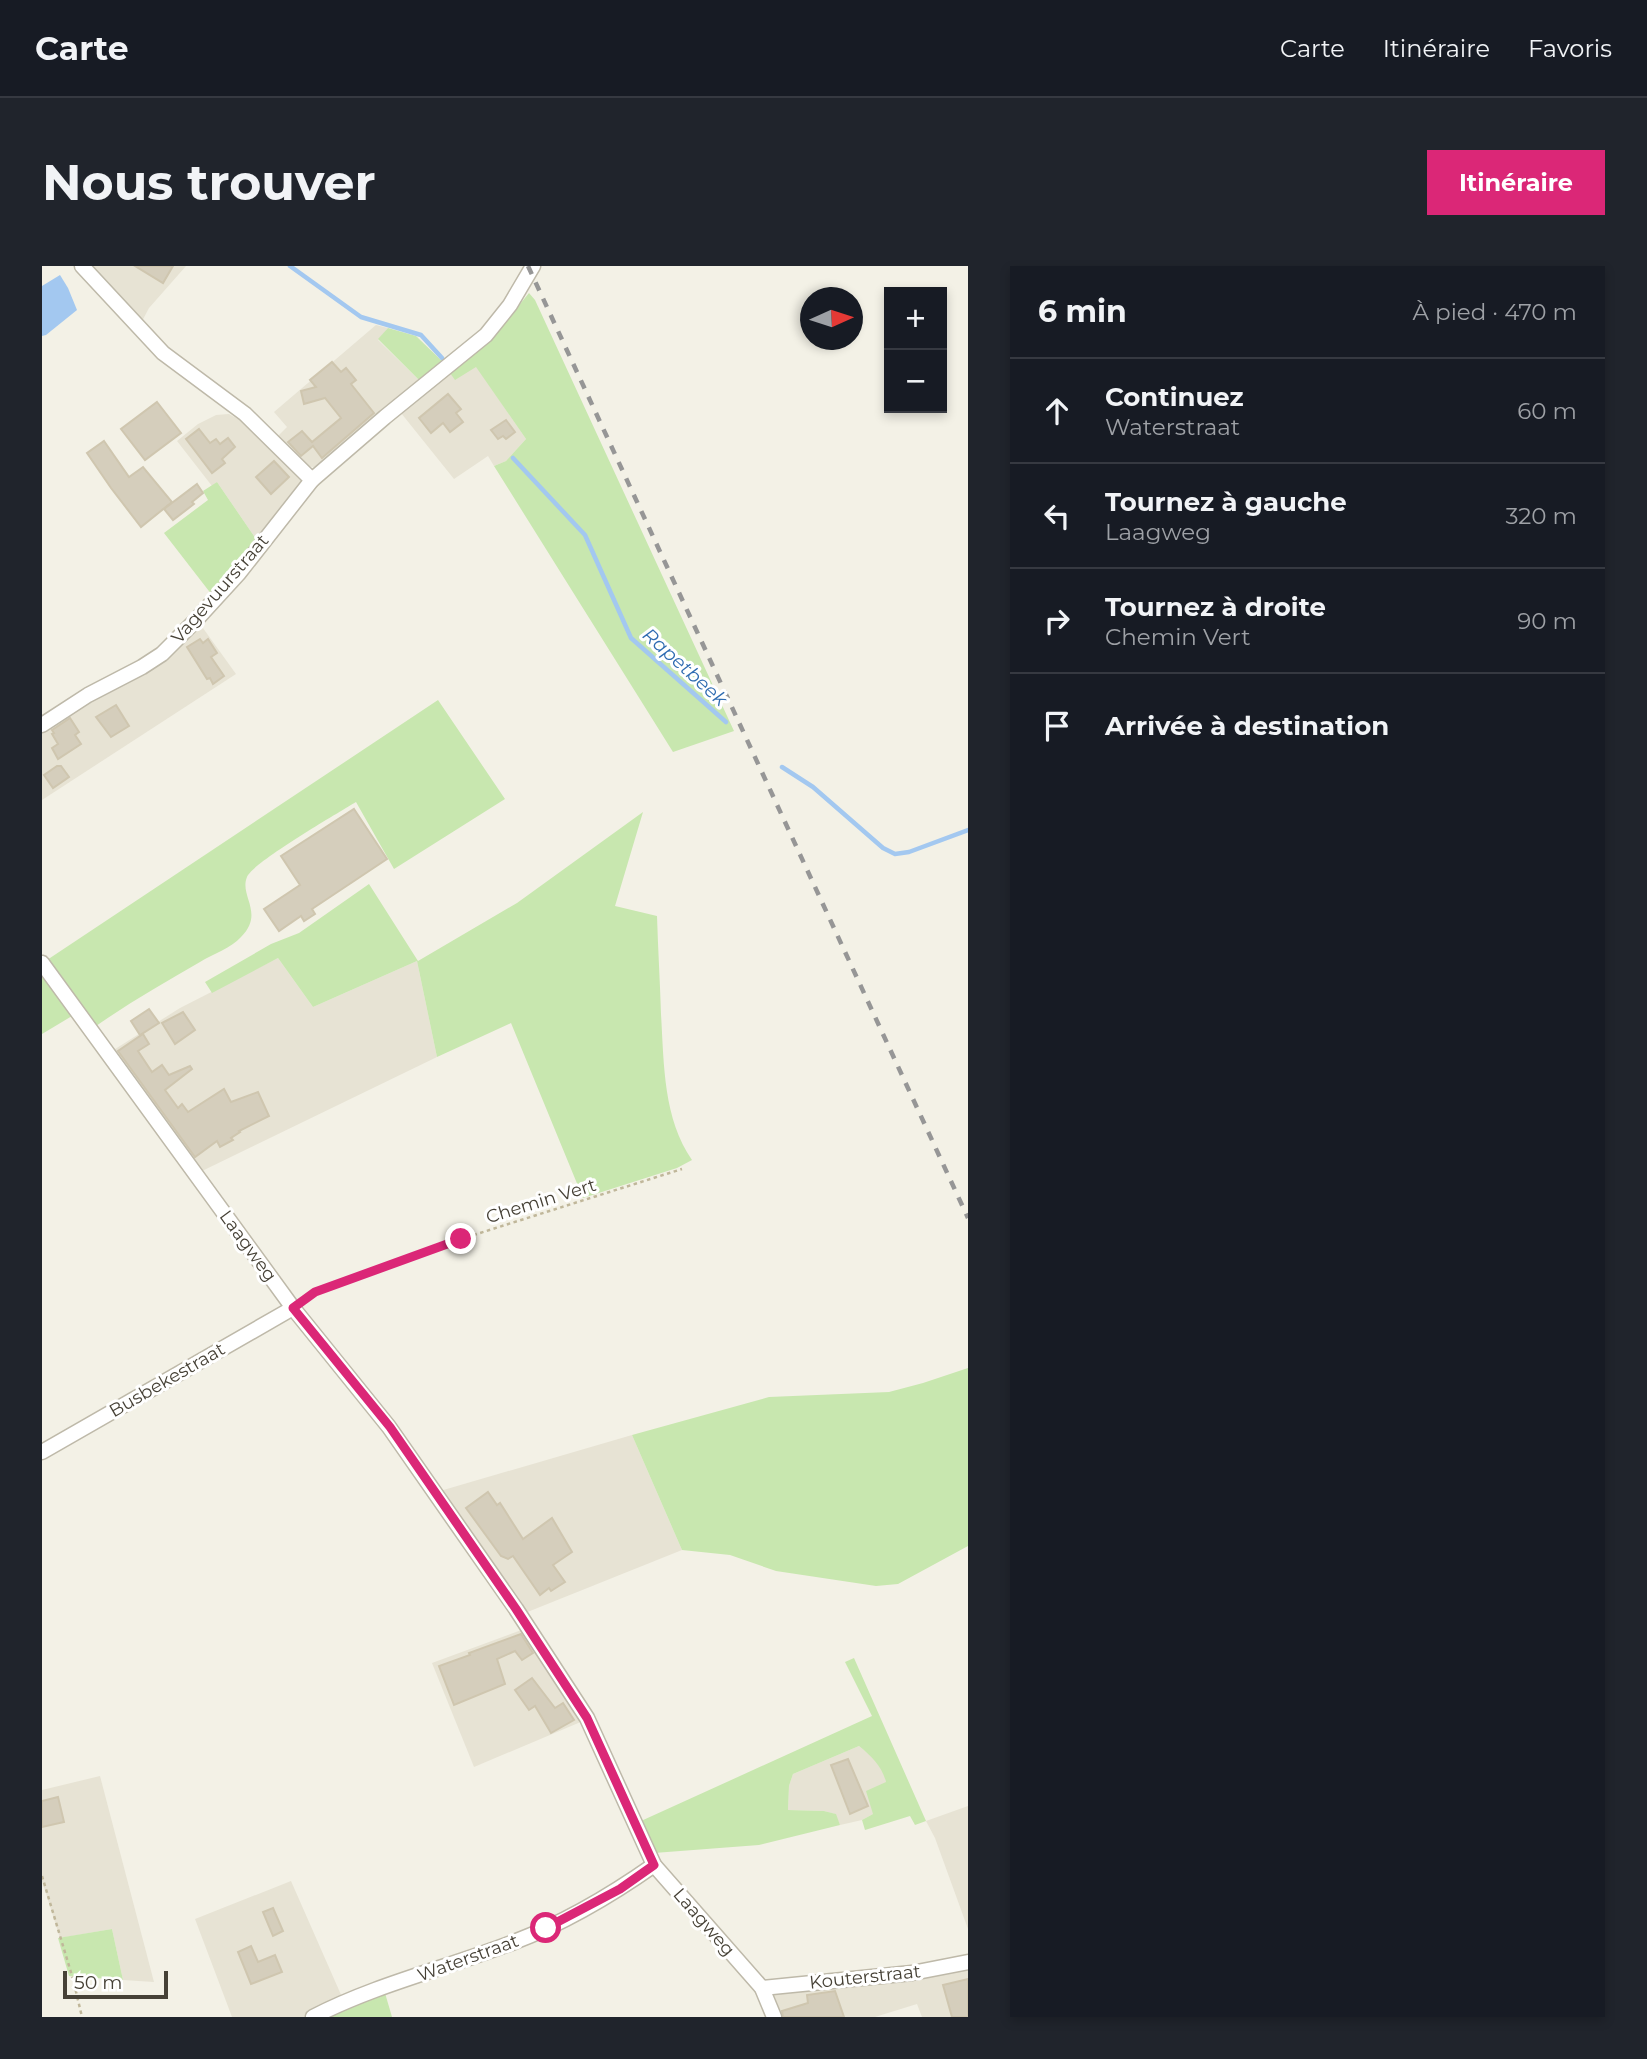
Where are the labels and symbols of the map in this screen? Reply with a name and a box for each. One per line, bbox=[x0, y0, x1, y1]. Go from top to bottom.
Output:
north arrow bbox=[800, 287, 863, 350]
street label: Vagevuurstraat bbox=[167, 530, 273, 648]
water label: Rapetbeek bbox=[638, 623, 733, 711]
street label: Chemin Vert bbox=[483, 1174, 599, 1228]
street label: Laagweg bbox=[215, 1206, 281, 1286]
route end bbox=[445, 1223, 476, 1254]
street label: Busbekestraat bbox=[105, 1338, 229, 1422]
street label: Laagweg bbox=[668, 1883, 740, 1961]
route start bbox=[530, 1912, 561, 1943]
street label: Waterstraat bbox=[415, 1930, 521, 1986]
street label: Kouterstraat bbox=[808, 1960, 922, 1994]
scale bar bbox=[63, 1968, 168, 2000]

